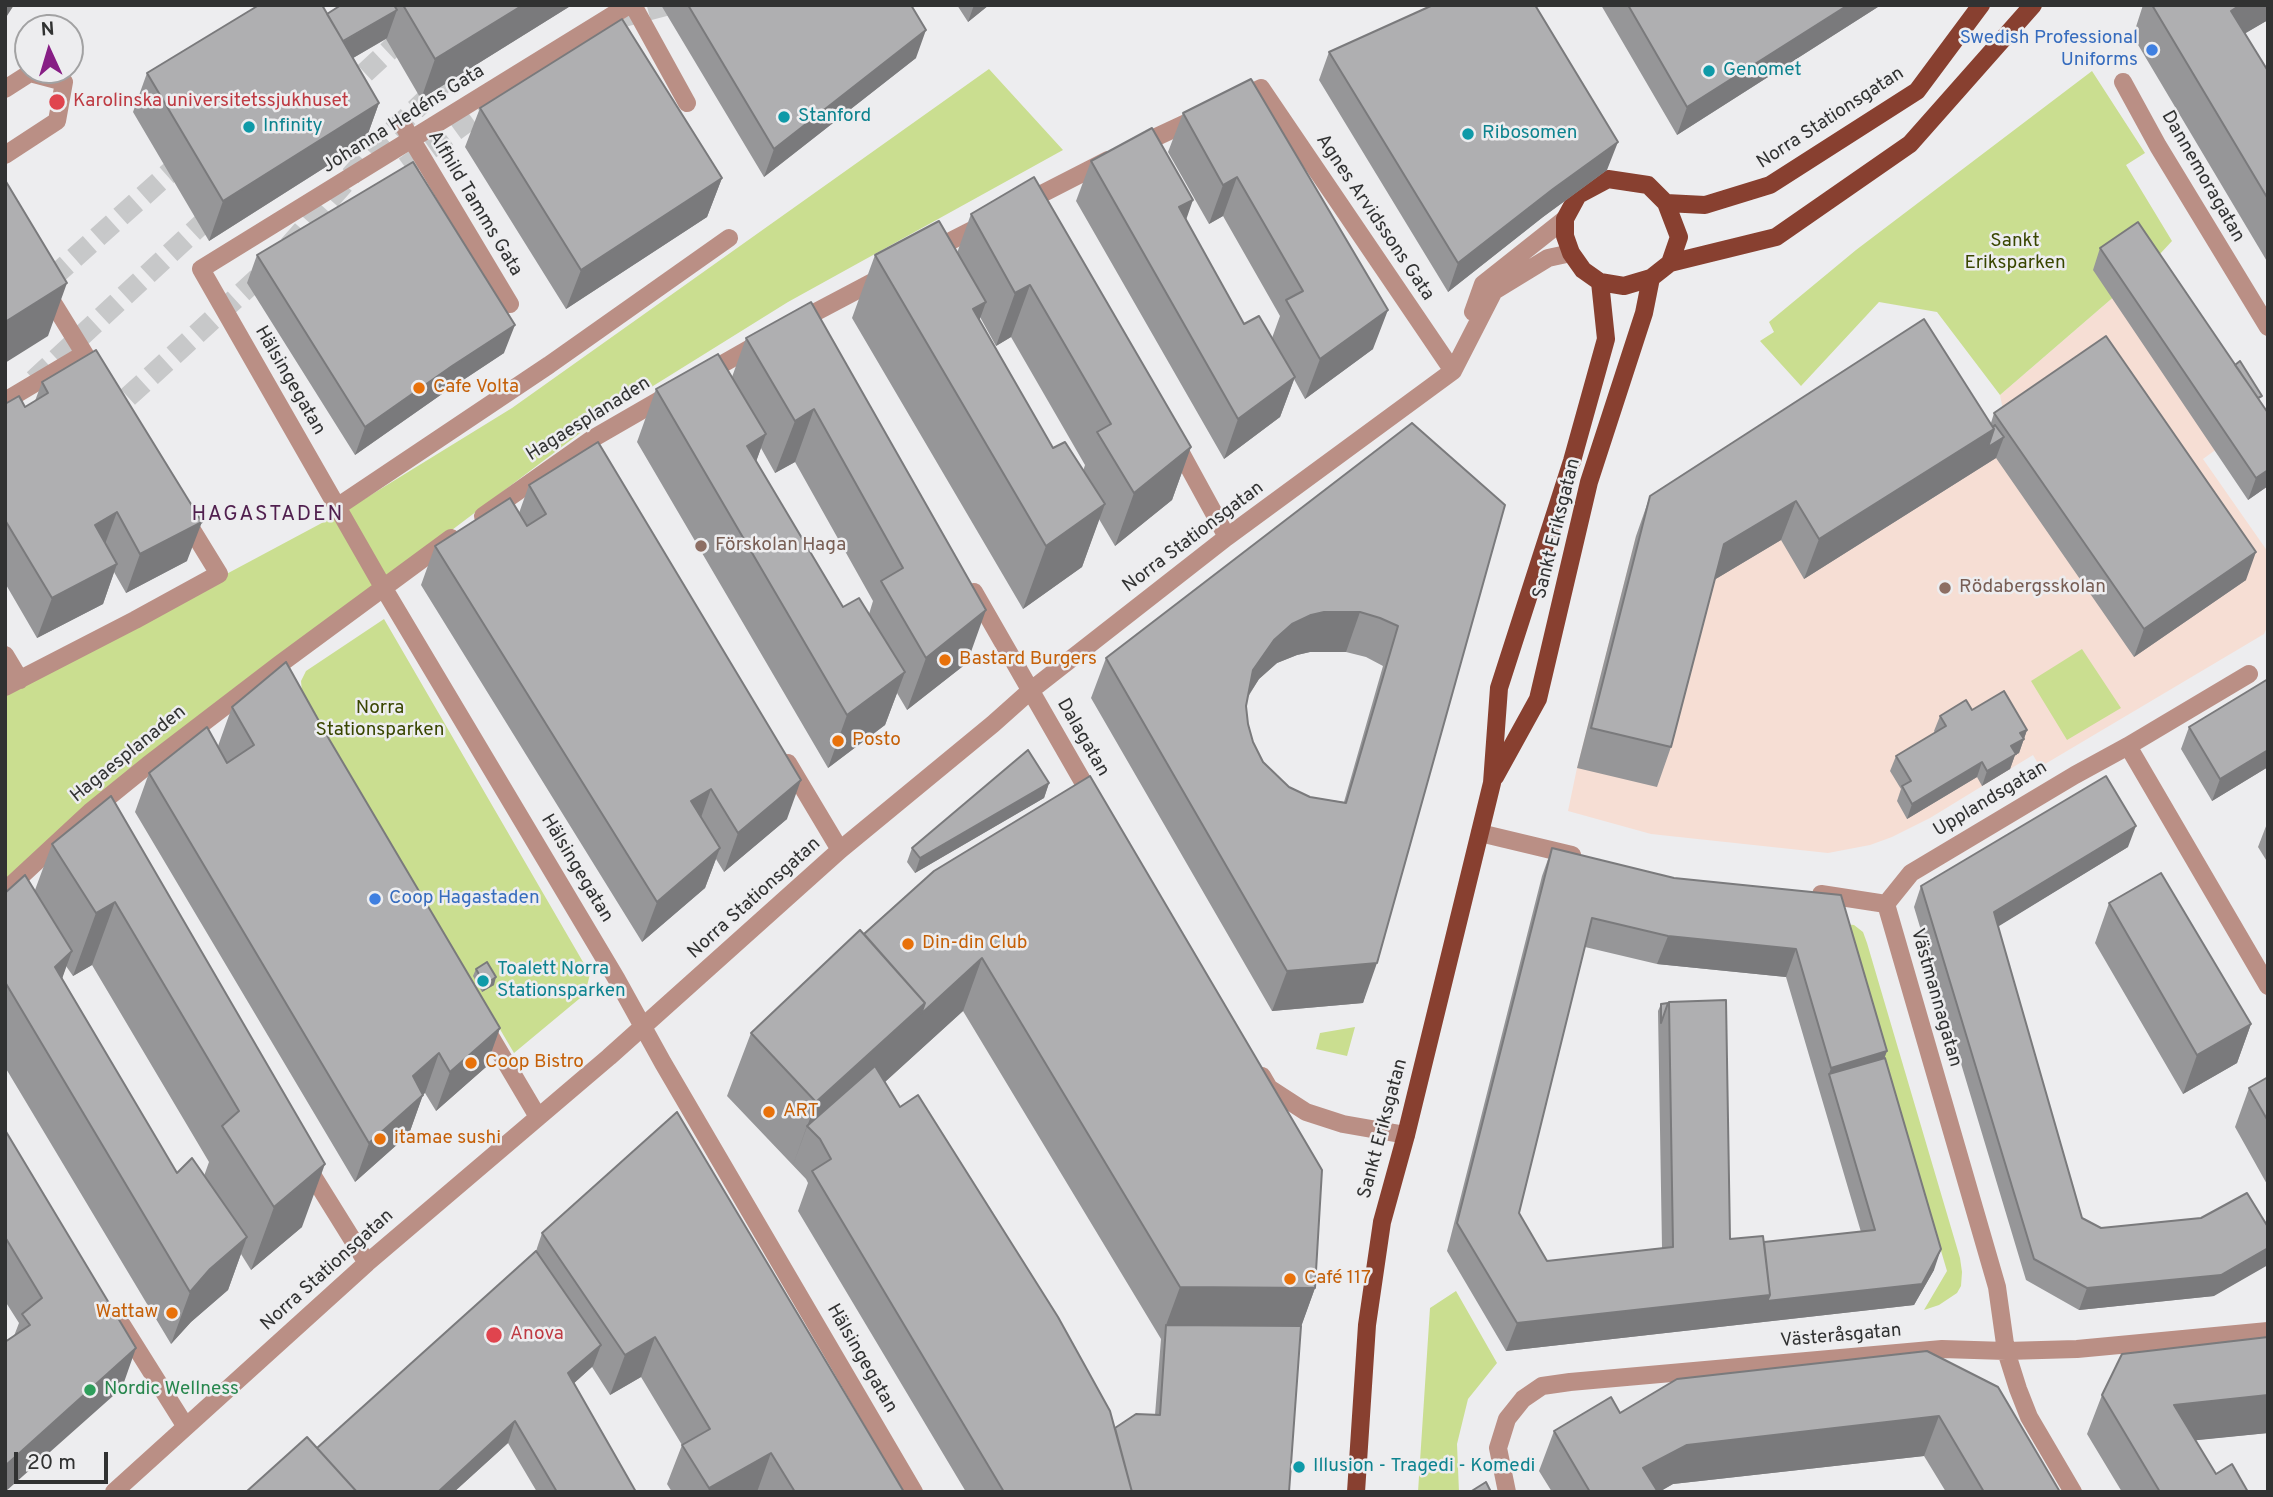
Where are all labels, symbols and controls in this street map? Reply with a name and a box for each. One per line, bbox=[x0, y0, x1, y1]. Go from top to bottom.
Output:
north arrow bbox=[14, 14, 84, 84]
text: N bbox=[40, 18, 55, 42]
place label: Swedish Professional Uniforms bbox=[1960, 28, 2138, 72]
marker: Swedish Professional Uniforms bbox=[2144, 42, 2160, 58]
place label: Genomet bbox=[1723, 60, 1802, 82]
street label: Johanna Hedéns Gata bbox=[319, 61, 489, 179]
marker: Genomet bbox=[1701, 63, 1717, 79]
street label: Norra Stationsgatan bbox=[1753, 63, 1909, 175]
place label: Karolinska universitetssjukhuset bbox=[73, 91, 349, 113]
marker: Karolinska universitetssjukhuset bbox=[47, 92, 67, 112]
place label: Stanford bbox=[798, 106, 871, 128]
street label: Dannemoragatan bbox=[2155, 107, 2249, 247]
marker: Stanford bbox=[776, 109, 792, 125]
place label: Infinity bbox=[263, 116, 323, 138]
marker: Infinity bbox=[241, 119, 257, 135]
place label: Ribosomen bbox=[1482, 123, 1578, 145]
marker: Ribosomen bbox=[1460, 126, 1476, 142]
street label: Alfhild Tamms Gata bbox=[422, 127, 526, 281]
street label: Agnes Arvidssons Gata bbox=[1310, 131, 1438, 305]
park label: Sankt Eriksparken bbox=[1964, 231, 2066, 275]
street label: Hälsingegatan bbox=[249, 322, 329, 440]
street label: Hagaesplanaden bbox=[523, 373, 655, 467]
place label: Cafe Volta bbox=[433, 377, 519, 399]
marker: Cafe Volta bbox=[411, 380, 427, 396]
street label: Sankt Eriksgatan bbox=[1529, 456, 1587, 602]
street label: Norra Stationsgatan bbox=[1119, 478, 1269, 598]
district label: HAGASTADEN bbox=[193, 503, 343, 529]
place label: Förskolan Haga bbox=[715, 535, 846, 557]
marker: Förskolan Haga bbox=[693, 538, 709, 554]
place label: Rödabergsskolan bbox=[1959, 577, 2106, 599]
marker: Rödabergsskolan bbox=[1937, 580, 1953, 596]
place label: Bastard Burgers bbox=[959, 649, 1097, 671]
marker: Bastard Burgers bbox=[937, 652, 953, 668]
street label: Dalagatan bbox=[1051, 695, 1113, 781]
park label: Norra Stationsparken bbox=[316, 698, 444, 742]
street label: Hagaesplanaden bbox=[67, 701, 191, 809]
place label: Posto bbox=[852, 730, 901, 752]
marker: Posto bbox=[830, 733, 846, 749]
street label: Upplandsgatan bbox=[1930, 757, 2052, 843]
street label: Hälsingegatan bbox=[535, 811, 617, 927]
street label: Norra Stationsgatan bbox=[684, 833, 826, 965]
place label: Coop Hagastaden bbox=[389, 888, 540, 910]
marker: Coop Hagastaden bbox=[367, 891, 383, 907]
street label: Västmannagatan bbox=[1904, 926, 1966, 1070]
place label: Din-din Club bbox=[922, 933, 1028, 955]
marker: Din-din Club bbox=[900, 936, 916, 952]
place label: Toalett Norra Stationsparken bbox=[497, 959, 626, 1003]
marker: Toalett Norra Stationsparken bbox=[475, 973, 491, 989]
place label: Coop Bistro bbox=[485, 1052, 584, 1074]
marker: Coop Bistro bbox=[463, 1055, 479, 1071]
street label: Sankt Eriksgatan bbox=[1354, 1056, 1414, 1202]
place label: ART bbox=[783, 1101, 819, 1123]
marker: ART bbox=[761, 1104, 777, 1120]
place label: itamae sushi bbox=[394, 1128, 501, 1150]
marker: itamae sushi bbox=[372, 1131, 388, 1147]
street label: Norra Stationsgatan bbox=[257, 1205, 399, 1337]
place label: Café 117 bbox=[1304, 1268, 1371, 1290]
marker: Café 117 bbox=[1282, 1271, 1298, 1287]
street label: Hälsingegatan bbox=[821, 1300, 901, 1418]
place label: Wattaw bbox=[96, 1302, 158, 1324]
marker: Wattaw bbox=[164, 1305, 180, 1321]
street label: Västeråsgatan bbox=[1779, 1320, 1903, 1354]
place label: Anova bbox=[510, 1324, 564, 1346]
marker: Anova bbox=[484, 1325, 504, 1345]
place label: Nordic Wellness bbox=[104, 1379, 239, 1401]
marker: Nordic Wellness bbox=[82, 1382, 98, 1398]
scale bar bbox=[18, 1438, 112, 1482]
text: 20 m bbox=[27, 1450, 76, 1477]
place label: Illusion - Tragedi - Komedi bbox=[1313, 1456, 1535, 1478]
marker: Illusion - Tragedi - Komedi bbox=[1291, 1459, 1307, 1475]

